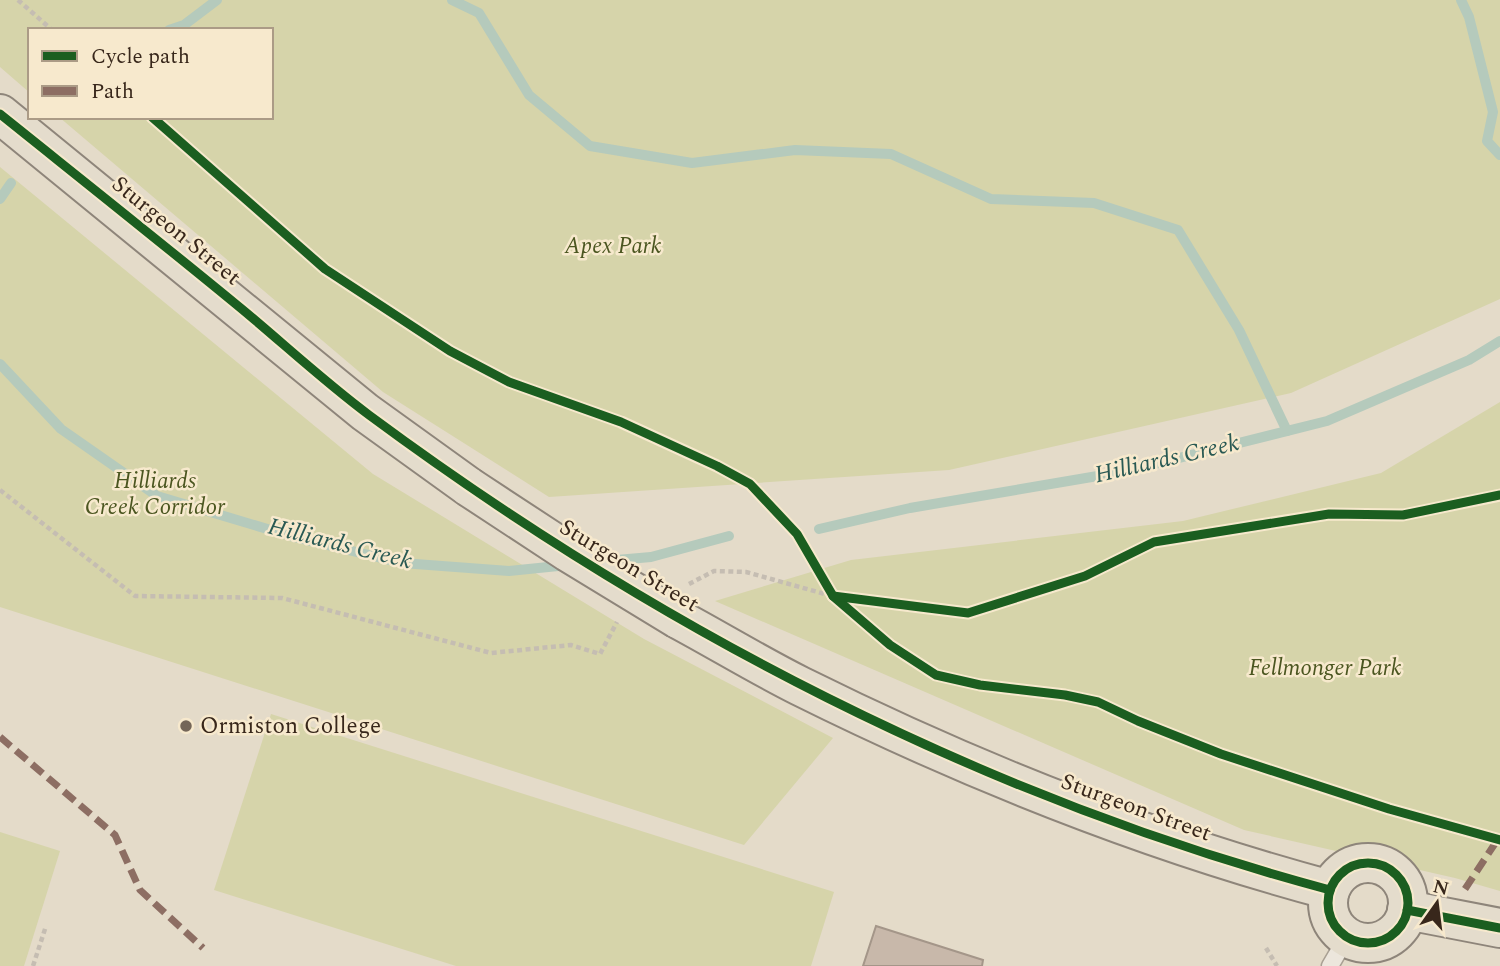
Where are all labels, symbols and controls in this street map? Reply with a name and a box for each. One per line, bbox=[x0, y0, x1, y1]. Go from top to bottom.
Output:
legend bbox=[28, 28, 273, 119]
text: Cycle path bbox=[91, 41, 190, 73]
text: Path bbox=[91, 76, 134, 108]
street label: Sturgeon Street bbox=[104, 168, 248, 294]
park label: Apex Park bbox=[563, 229, 662, 264]
water label: Hilliards Creek bbox=[1091, 425, 1243, 493]
park label: Hilliards Creek Corridor bbox=[85, 464, 226, 525]
water label: Hilliards Creek bbox=[264, 509, 416, 579]
street label: Sturgeon Street bbox=[552, 510, 706, 622]
park label: Fellmonger Park bbox=[1249, 651, 1402, 686]
place label: Ormiston College bbox=[200, 709, 381, 744]
marker: Ormiston College bbox=[178, 718, 194, 734]
street label: Sturgeon Street bbox=[1056, 765, 1216, 851]
north arrow bbox=[1402, 868, 1472, 938]
text: N bbox=[1430, 872, 1452, 904]

